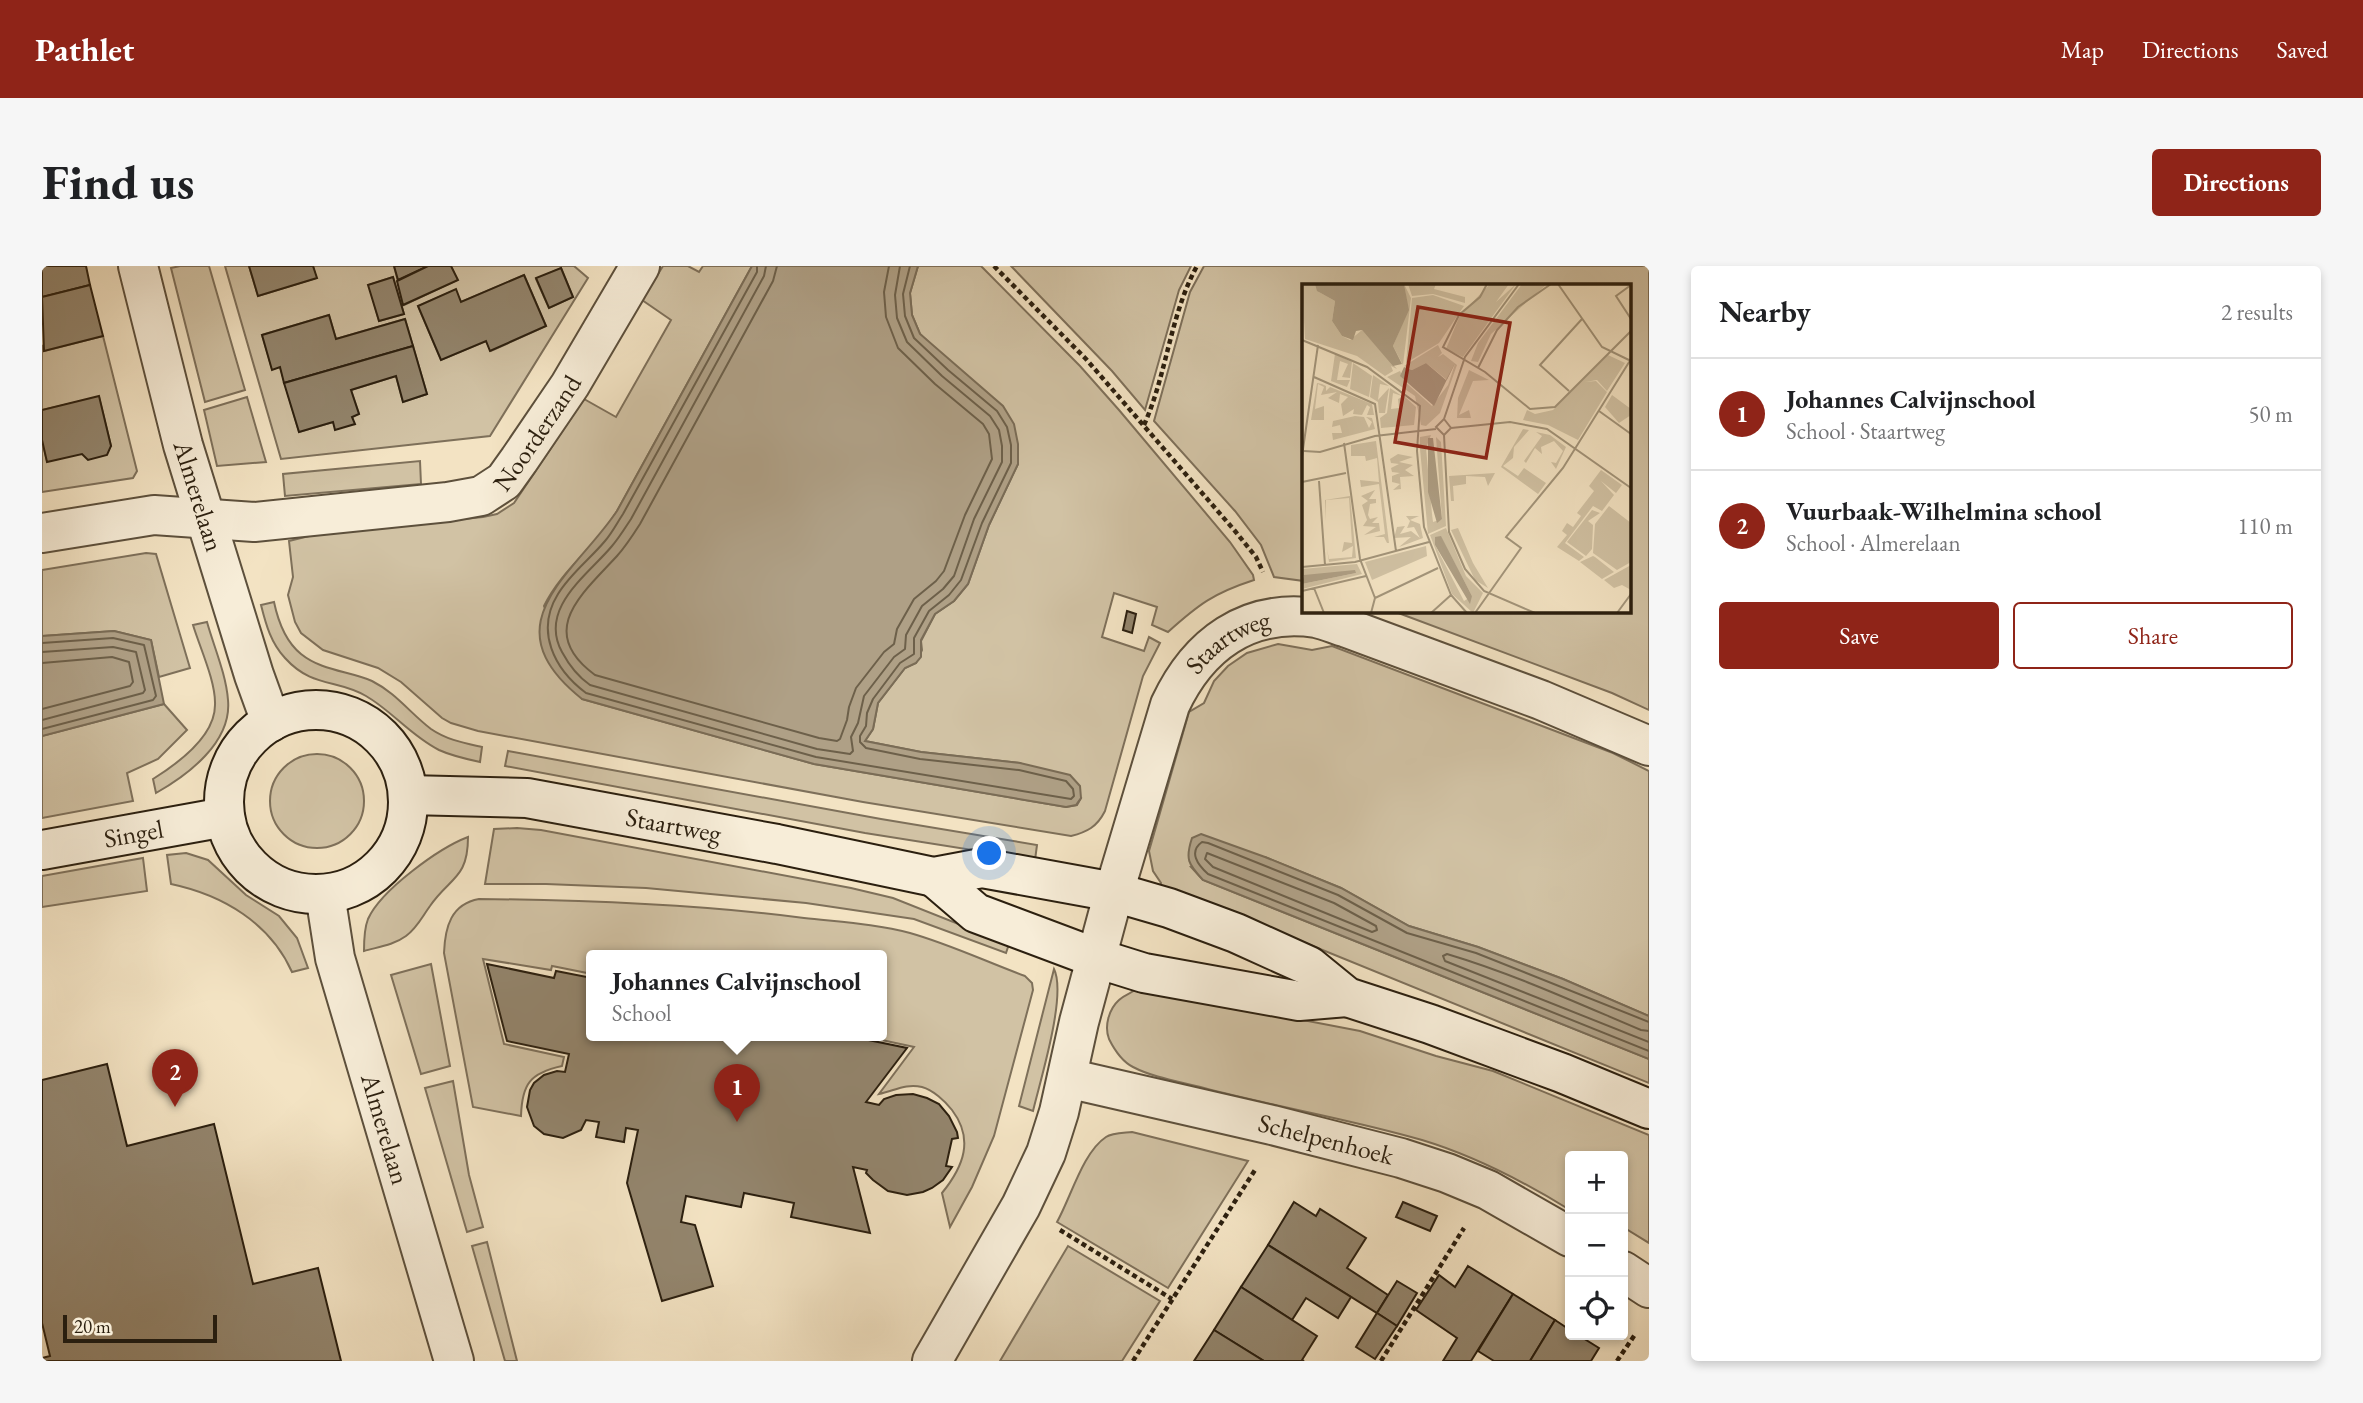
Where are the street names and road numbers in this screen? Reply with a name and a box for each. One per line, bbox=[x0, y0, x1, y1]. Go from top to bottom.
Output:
street label: Noorderzand bbox=[485, 368, 590, 498]
street label: Almerelaan bbox=[165, 436, 232, 556]
street label: Staartweg bbox=[1177, 602, 1274, 681]
street label: Staartweg bbox=[623, 800, 725, 851]
street label: Singel bbox=[101, 811, 166, 856]
street label: Almerelaan bbox=[353, 1068, 418, 1189]
street label: Schelpenhoek bbox=[1255, 1105, 1398, 1173]

